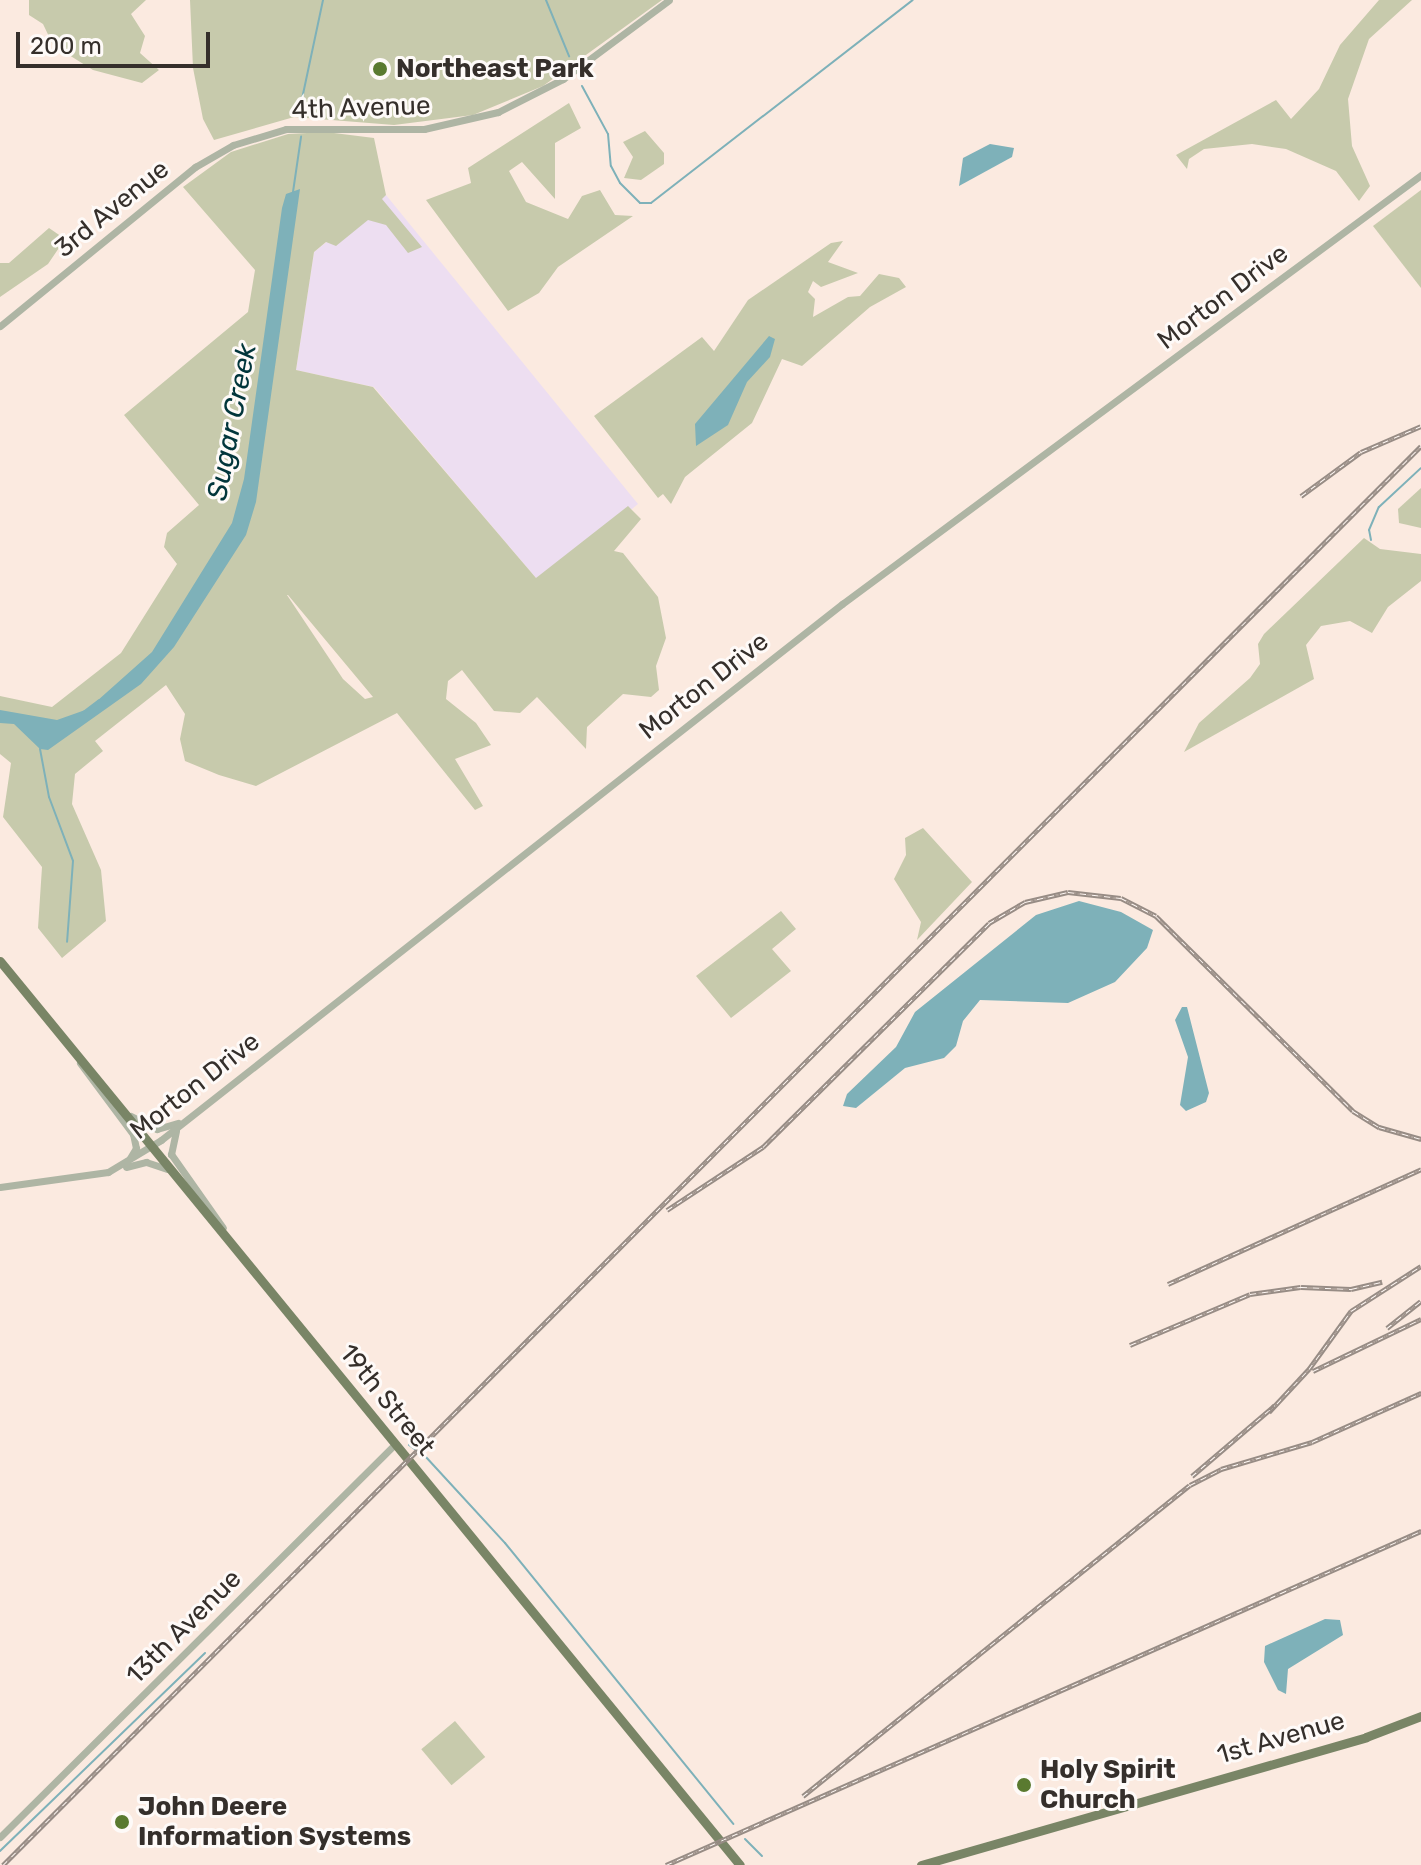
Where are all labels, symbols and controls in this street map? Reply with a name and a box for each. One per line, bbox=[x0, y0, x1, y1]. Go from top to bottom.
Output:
scale bar bbox=[20, 16, 214, 66]
text: 200 m bbox=[30, 32, 102, 60]
place label: Northeast Park bbox=[396, 53, 594, 85]
marker: Northeast Park bbox=[371, 60, 389, 78]
street label: 4th Avenue bbox=[291, 90, 431, 126]
street label: 3rd Avenue bbox=[49, 153, 175, 265]
street label: Morton Drive bbox=[1152, 238, 1294, 356]
water label: Sugar Creek bbox=[200, 340, 264, 504]
street label: Morton Drive bbox=[633, 626, 775, 746]
street label: Morton Drive bbox=[124, 1026, 266, 1146]
street label: 19th Street bbox=[333, 1338, 441, 1462]
street label: 13th Avenue bbox=[120, 1563, 248, 1691]
street label: 1st Avenue bbox=[1213, 1705, 1349, 1771]
place label: Holy Spirit Church bbox=[1040, 1754, 1176, 1816]
marker: Holy Spirit Church bbox=[1015, 1776, 1033, 1794]
place label: John Deere Information Systems bbox=[138, 1791, 411, 1852]
marker: John Deere Information Systems bbox=[113, 1813, 131, 1831]

